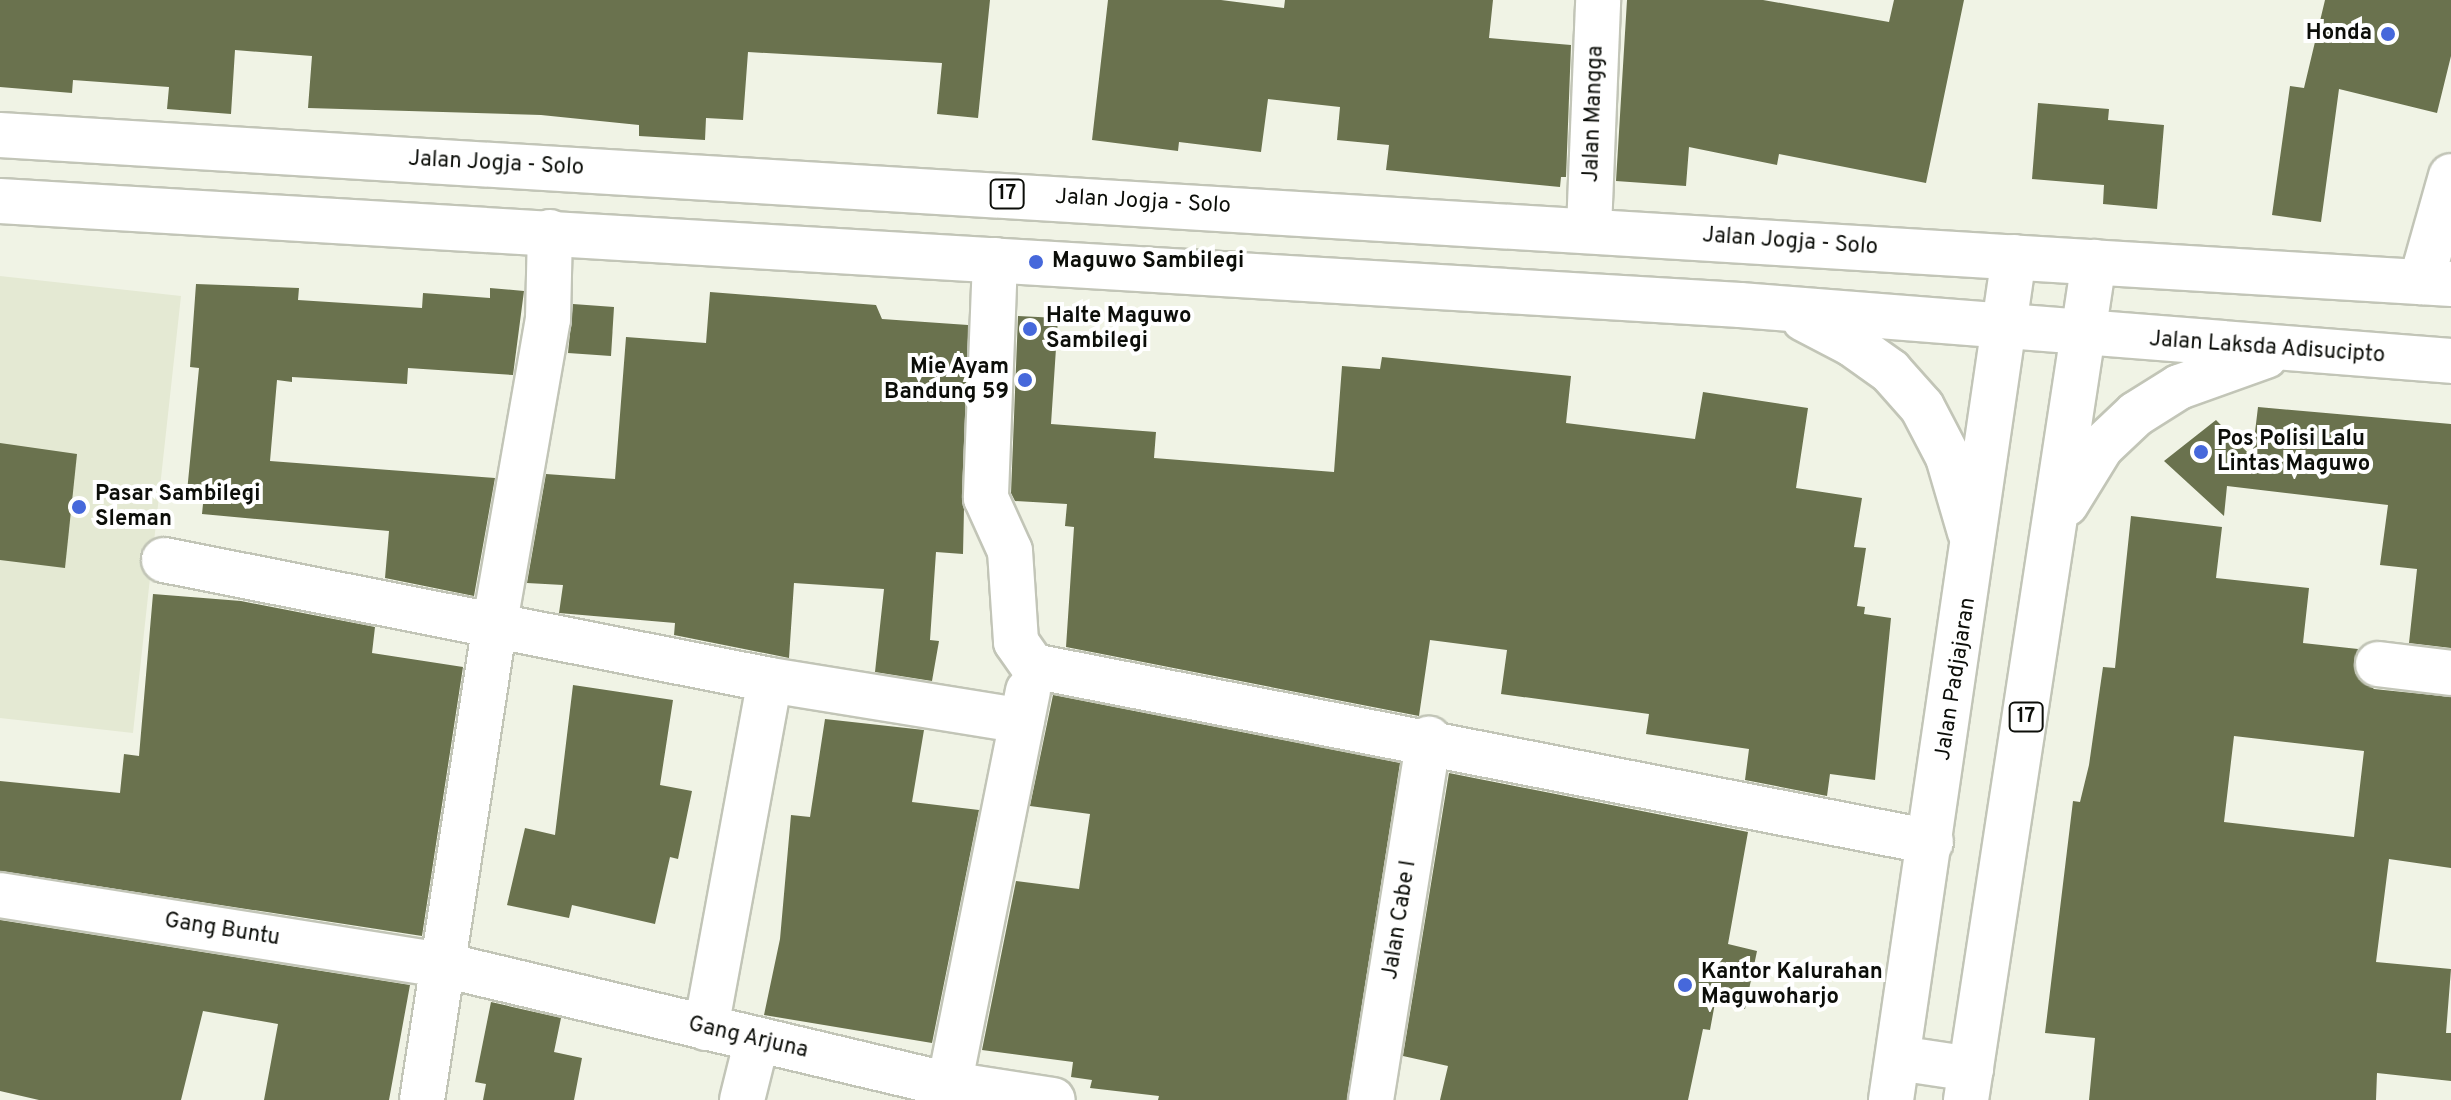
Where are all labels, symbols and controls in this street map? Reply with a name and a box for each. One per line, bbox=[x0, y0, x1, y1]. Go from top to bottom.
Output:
place label: Honda bbox=[2306, 21, 2372, 47]
marker: Honda bbox=[2379, 25, 2397, 43]
street label: Jalan Mangga bbox=[1578, 45, 1610, 183]
street label: Jalan Jogja - Solo bbox=[407, 146, 585, 182]
road number: 17 bbox=[989, 178, 1025, 210]
street label: Jalan Jogja - Solo bbox=[1054, 184, 1232, 220]
street label: Jalan Jogja - Solo bbox=[1701, 223, 1879, 261]
place label: Maguwo Sambilegi bbox=[1052, 249, 1244, 275]
marker: Maguwo Sambilegi bbox=[1027, 253, 1045, 271]
place label: Halte Maguwo Sambilegi bbox=[1046, 303, 1192, 354]
marker: Halte Maguwo Sambilegi bbox=[1021, 320, 1039, 338]
street label: Jalan Laksda Adisucipto bbox=[2148, 327, 2386, 369]
place label: Mie Ayam Bandung 59 bbox=[884, 354, 1009, 406]
marker: Mie Ayam Bandung 59 bbox=[1016, 371, 1034, 389]
place label: Pos Polisi Lalu Lintas Maguwo bbox=[2217, 426, 2370, 478]
marker: Pos Polisi Lalu Lintas Maguwo bbox=[2192, 443, 2210, 461]
place label: Pasar Sambilegi Sleman bbox=[95, 481, 261, 532]
marker: Pasar Sambilegi Sleman bbox=[70, 498, 88, 516]
street label: Jalan Padjajaran bbox=[1930, 596, 1982, 762]
road number: 17 bbox=[2008, 701, 2044, 733]
street label: Jalan Cabe I bbox=[1378, 858, 1422, 982]
street label: Gang Buntu bbox=[162, 908, 282, 952]
place label: Kantor Kalurahan Maguwoharjo bbox=[1701, 959, 1883, 1010]
marker: Kantor Kalurahan Maguwoharjo bbox=[1676, 976, 1694, 994]
street label: Gang Arjuna bbox=[685, 1011, 811, 1065]

